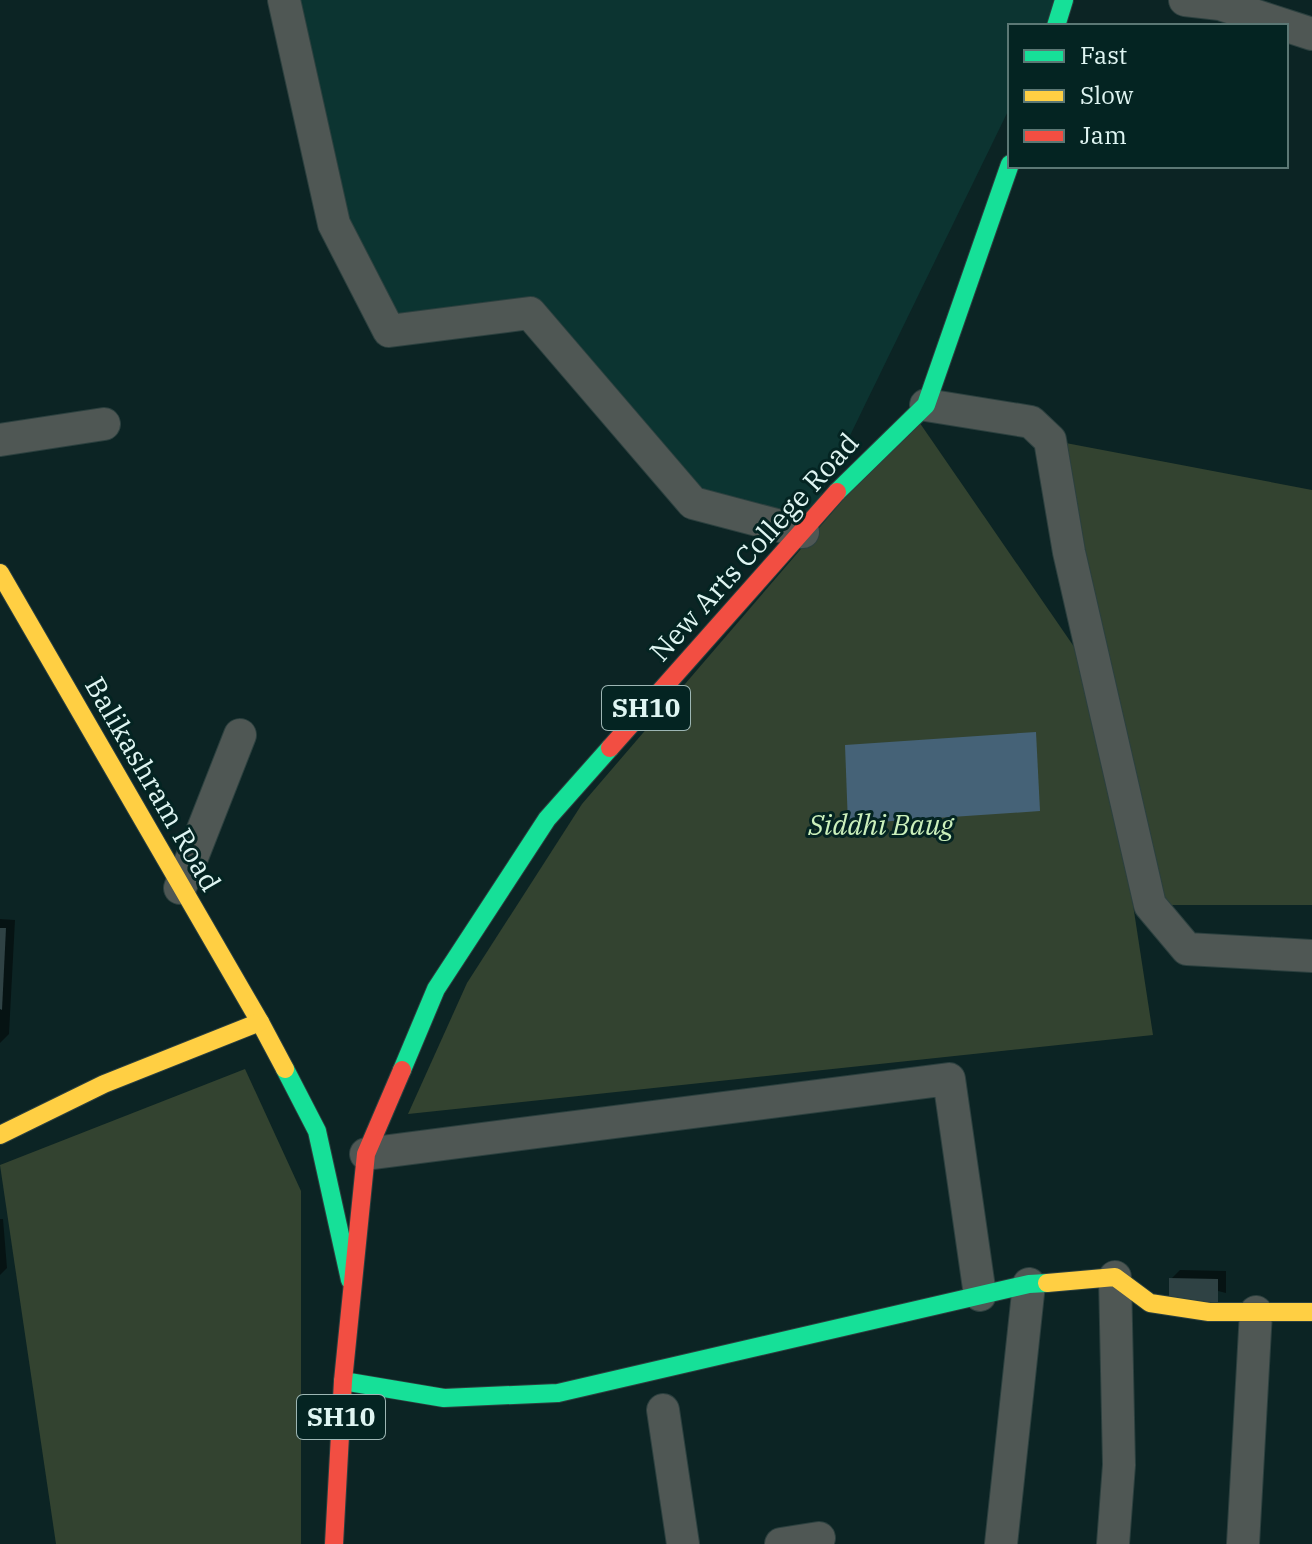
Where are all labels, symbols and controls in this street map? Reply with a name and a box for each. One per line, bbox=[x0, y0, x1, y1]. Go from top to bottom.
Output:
legend bbox=[1008, 24, 1288, 168]
text: Fast bbox=[1080, 39, 1127, 71]
text: Slow bbox=[1080, 79, 1134, 111]
text: Jam bbox=[1080, 119, 1127, 151]
street label: New Arts College Road bbox=[641, 424, 866, 669]
street label: Balikashram Road bbox=[77, 670, 230, 898]
road number: SH10 bbox=[602, 686, 690, 730]
park label: Siddhi Baug bbox=[807, 806, 954, 843]
road number: SH10 bbox=[297, 1395, 385, 1439]

